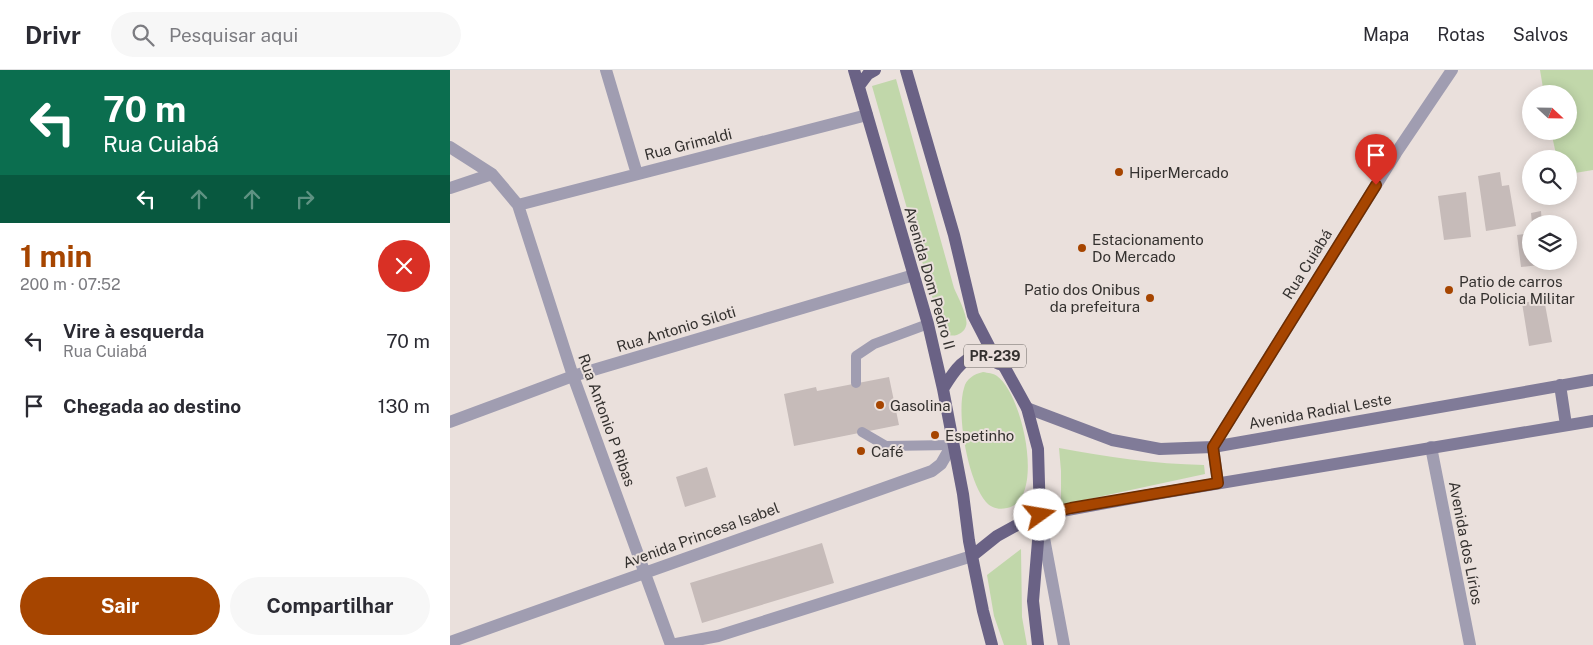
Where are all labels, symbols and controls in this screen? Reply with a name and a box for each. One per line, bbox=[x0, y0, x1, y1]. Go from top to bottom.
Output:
search box bbox=[111, 12, 461, 57]
text: Drivr bbox=[25, 21, 81, 49]
icon: search bbox=[129, 21, 157, 49]
text: Pesquisar aqui bbox=[169, 24, 298, 46]
text: Mapa bbox=[1363, 24, 1409, 45]
text: Rotas bbox=[1437, 24, 1485, 45]
text: Salvos bbox=[1513, 24, 1568, 45]
north arrow bbox=[1522, 85, 1578, 140]
map controls bbox=[1522, 85, 1577, 270]
text: 70 m bbox=[103, 89, 186, 130]
icon: left bbox=[20, 90, 85, 155]
street label: Rua Grimaldi bbox=[643, 125, 733, 163]
text: Rua Cuiabá bbox=[103, 131, 219, 157]
pin bbox=[1355, 134, 1397, 185]
icon: arrive bbox=[1362, 141, 1390, 169]
button: search bbox=[1522, 150, 1577, 205]
place label: HiperMercado bbox=[1129, 164, 1229, 181]
marker: HiperMercado bbox=[1113, 166, 1125, 178]
icon: left bbox=[132, 185, 160, 213]
icon: ahead bbox=[185, 185, 213, 213]
icon: ahead bbox=[238, 185, 266, 213]
icon: right bbox=[291, 185, 319, 213]
street label: Avenida Dom Pedro II bbox=[901, 205, 959, 351]
button: layers bbox=[1522, 215, 1577, 270]
street label: Rua Cuiabá bbox=[1279, 226, 1335, 302]
place label: Estacionamento Do Mercado bbox=[1092, 231, 1204, 265]
text: 1 min bbox=[20, 238, 92, 274]
button: close bbox=[378, 240, 430, 292]
marker: Estacionamento Do Mercado bbox=[1076, 242, 1088, 254]
place label: Patio de carros da Policia Militar bbox=[1459, 273, 1575, 307]
text: 200 m · 07:52 bbox=[20, 275, 121, 294]
place label: Patio dos Onibus da prefeitura bbox=[1024, 281, 1140, 315]
marker: Patio de carros da Policia Militar bbox=[1443, 284, 1455, 296]
marker: Patio dos Onibus da prefeitura bbox=[1144, 292, 1156, 304]
street label: Rua Antonio Siloti bbox=[614, 303, 738, 355]
text: Vire à esquerda bbox=[63, 320, 204, 342]
icon: left bbox=[20, 327, 48, 355]
text: 70 m bbox=[386, 330, 430, 352]
text: Rua Cuiabá bbox=[63, 342, 147, 361]
road number: PR-239 bbox=[964, 344, 1026, 368]
street label: Rua Antonio P Ribas bbox=[575, 351, 639, 489]
street label: Avenida Radial Leste bbox=[1247, 390, 1393, 432]
icon: arrive bbox=[20, 392, 48, 420]
text: Chegada ao destino bbox=[63, 395, 241, 417]
text: 130 m bbox=[378, 395, 430, 417]
place label: Gasolina bbox=[890, 397, 951, 414]
marker: Gasolina bbox=[874, 399, 886, 411]
place label: Espetinho bbox=[945, 427, 1014, 444]
marker: Espetinho bbox=[929, 429, 941, 441]
place label: Café bbox=[871, 443, 904, 460]
marker: Café bbox=[855, 445, 867, 457]
street label: Avenida dos Lírios bbox=[1446, 480, 1486, 606]
position arrow bbox=[1013, 488, 1065, 540]
street label: Avenida Princesa Isabel bbox=[621, 499, 781, 571]
button: Sair bbox=[20, 577, 220, 635]
button: Compartilhar bbox=[230, 577, 430, 635]

